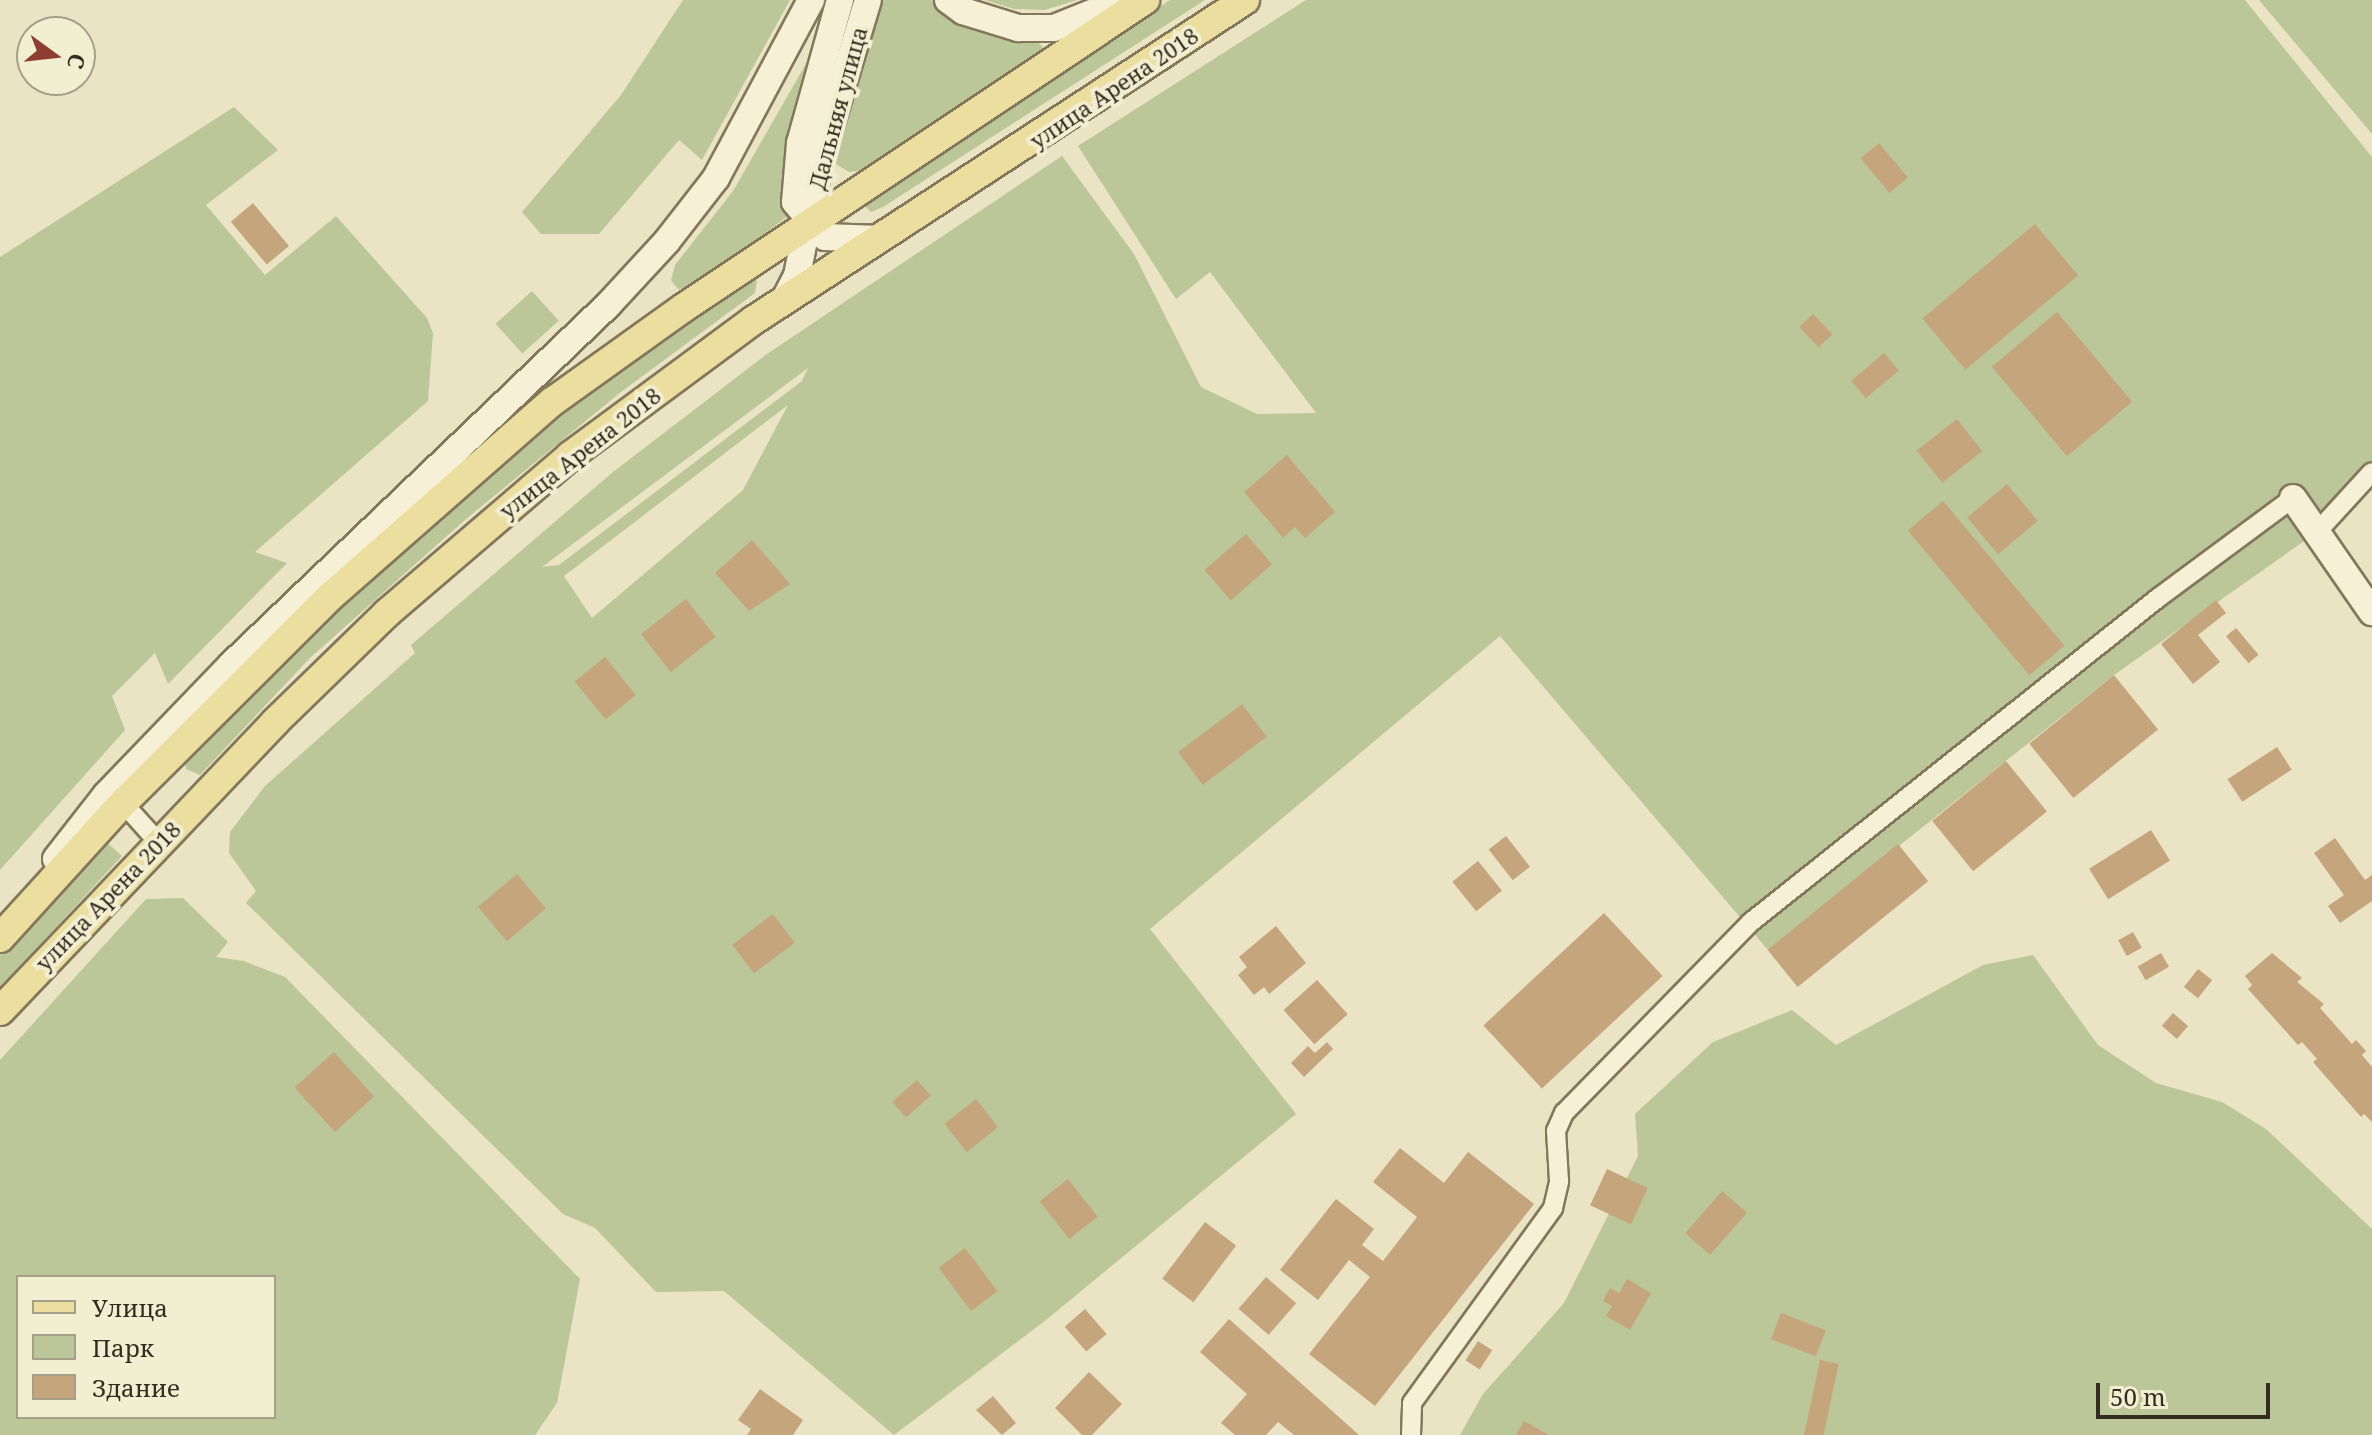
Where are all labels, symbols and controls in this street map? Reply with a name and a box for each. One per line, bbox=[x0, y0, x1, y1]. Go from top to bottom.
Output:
north arrow bbox=[16, 16, 96, 96]
street label: улица Арена 2018 bbox=[1025, 22, 1203, 154]
street label: Дальняя улица bbox=[804, 24, 872, 192]
text: С bbox=[61, 51, 94, 73]
street label: улица Арена 2018 bbox=[494, 382, 666, 524]
street label: улица Арена 2018 bbox=[30, 816, 186, 976]
legend bbox=[16, 1275, 276, 1419]
text: Улица bbox=[92, 1291, 168, 1324]
text: Парк bbox=[92, 1331, 154, 1364]
scale bar bbox=[2100, 1367, 2274, 1417]
text: Здание bbox=[92, 1371, 180, 1404]
text: 50 m bbox=[2110, 1380, 2166, 1413]

